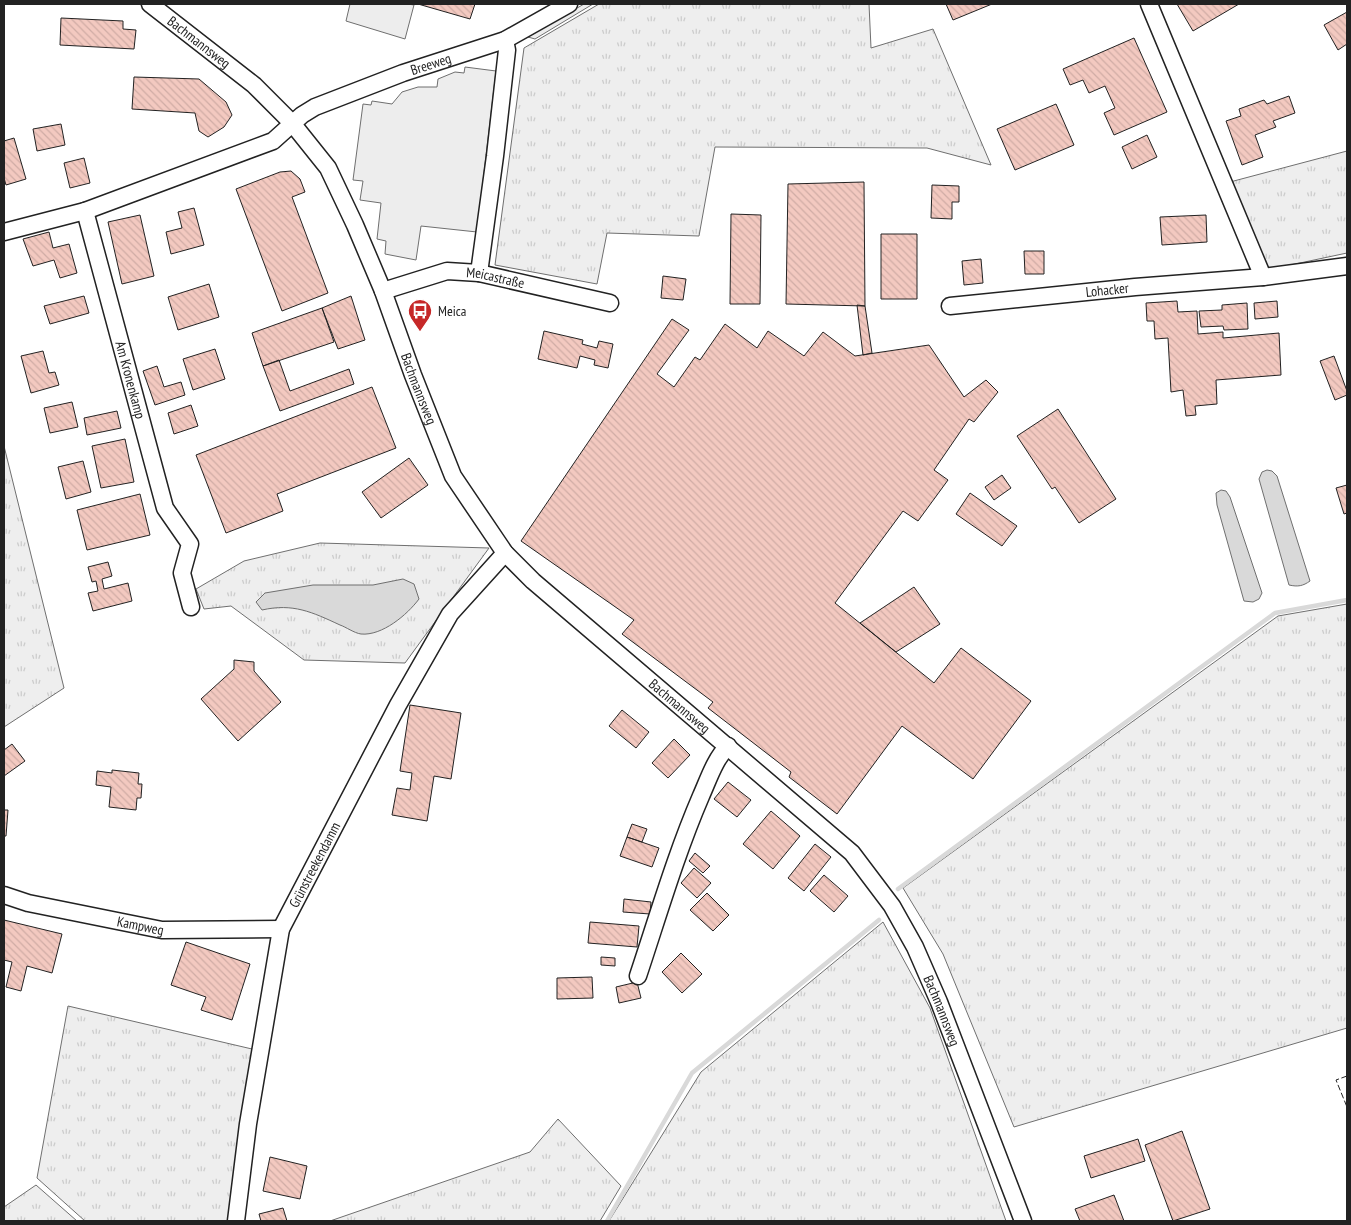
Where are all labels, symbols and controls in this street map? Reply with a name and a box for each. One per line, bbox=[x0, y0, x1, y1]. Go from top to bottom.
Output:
street label: Bachmannsweg bbox=[164, 12, 234, 72]
street label: Breeweg bbox=[408, 49, 453, 79]
street label: Meicastraße bbox=[466, 263, 526, 292]
street label: Lohacker bbox=[1085, 279, 1130, 301]
bus stop icon: Meica bbox=[407, 298, 433, 332]
place label: Meica bbox=[438, 302, 466, 320]
street label: Am Kronenkamp bbox=[111, 339, 150, 421]
street label: Bachmannsweg bbox=[397, 351, 441, 427]
street label: Bachmannsweg bbox=[645, 675, 714, 737]
street label: Grünstreekendamm bbox=[285, 819, 344, 911]
street label: Kampweg bbox=[116, 912, 165, 939]
street label: Bachmannsweg bbox=[919, 972, 964, 1049]

